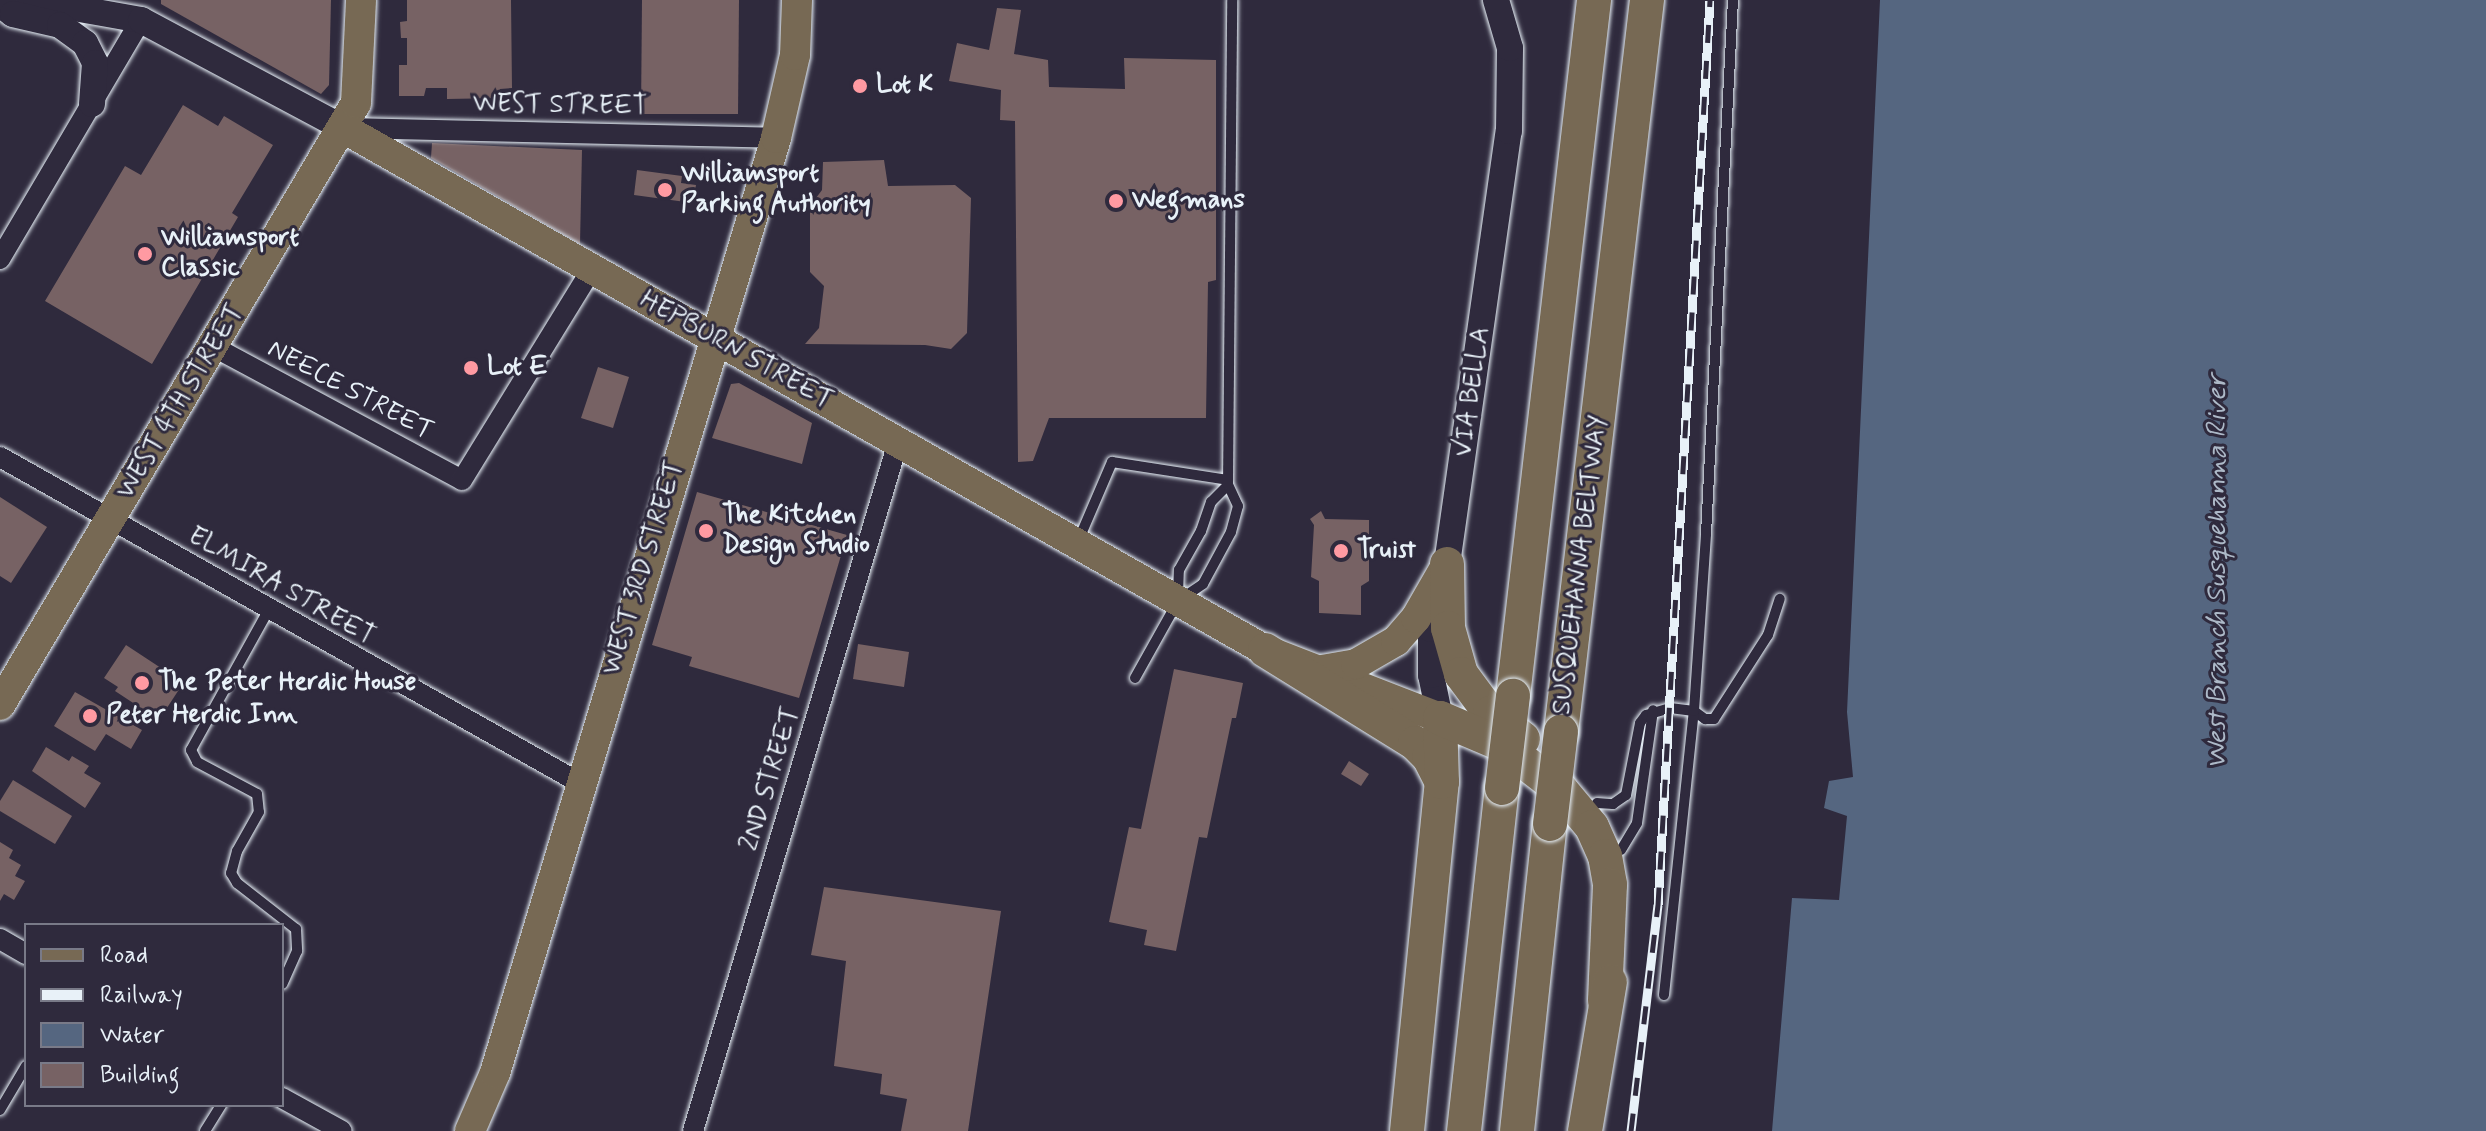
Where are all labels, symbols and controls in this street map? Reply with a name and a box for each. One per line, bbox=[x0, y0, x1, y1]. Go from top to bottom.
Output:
place label: Lot K bbox=[876, 70, 936, 102]
marker: Lot K bbox=[851, 77, 869, 95]
street label: WEST STREET bbox=[472, 89, 648, 123]
place label: Williamsport Parking Authority bbox=[681, 159, 868, 220]
marker: Williamsport Parking Authority bbox=[656, 181, 674, 199]
place label: Wegmans bbox=[1132, 185, 1245, 217]
marker: Wegmans bbox=[1107, 192, 1125, 210]
place label: Williamsport Classic bbox=[161, 223, 299, 284]
marker: Williamsport Classic bbox=[136, 245, 154, 263]
street label: HEPBURN STREET bbox=[633, 284, 839, 418]
street label: WEST 4TH STREET bbox=[110, 298, 252, 506]
street label: VIA BELLA bbox=[1448, 325, 1498, 459]
street label: NEECE STREET bbox=[261, 334, 439, 448]
place label: Lot E bbox=[487, 352, 544, 384]
marker: Lot E bbox=[462, 359, 480, 377]
water label: West Branch Susquehanna River bbox=[2201, 375, 2235, 769]
street label: SUSQUEHANNA BELTWAY bbox=[1547, 414, 1615, 716]
street label: WEST 3RD STREET bbox=[596, 456, 692, 680]
place label: The Kitchen Design Studio bbox=[722, 500, 870, 562]
street label: ELMIRA STREET bbox=[182, 521, 380, 653]
marker: The Kitchen Design Studio bbox=[697, 522, 715, 540]
place label: Truist bbox=[1357, 535, 1416, 567]
marker: Truist bbox=[1332, 542, 1350, 560]
place label: The Peter Herdic House bbox=[158, 667, 409, 699]
marker: The Peter Herdic House bbox=[133, 674, 151, 692]
place label: Peter Herdic Inn bbox=[106, 700, 290, 732]
street label: 2ND STREET bbox=[734, 702, 808, 856]
marker: Peter Herdic Inn bbox=[81, 707, 99, 725]
legend bbox=[24, 923, 284, 1107]
text: Road bbox=[100, 940, 148, 971]
text: Railway bbox=[100, 980, 183, 1011]
text: Water bbox=[100, 1020, 164, 1051]
text: Building bbox=[100, 1060, 180, 1091]

